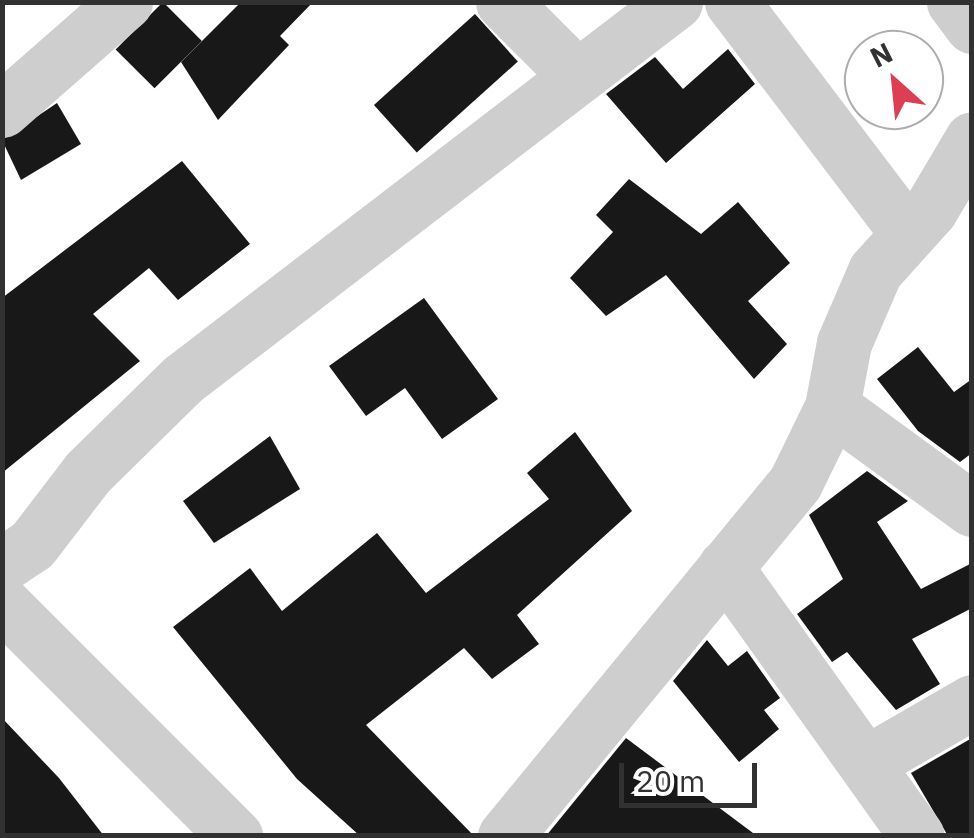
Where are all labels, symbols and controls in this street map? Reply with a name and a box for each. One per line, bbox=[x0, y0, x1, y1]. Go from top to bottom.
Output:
north arrow bbox=[844, 30, 944, 130]
text: N bbox=[864, 34, 898, 76]
scale bar bbox=[624, 743, 762, 805]
text: 20 m bbox=[636, 761, 705, 800]

